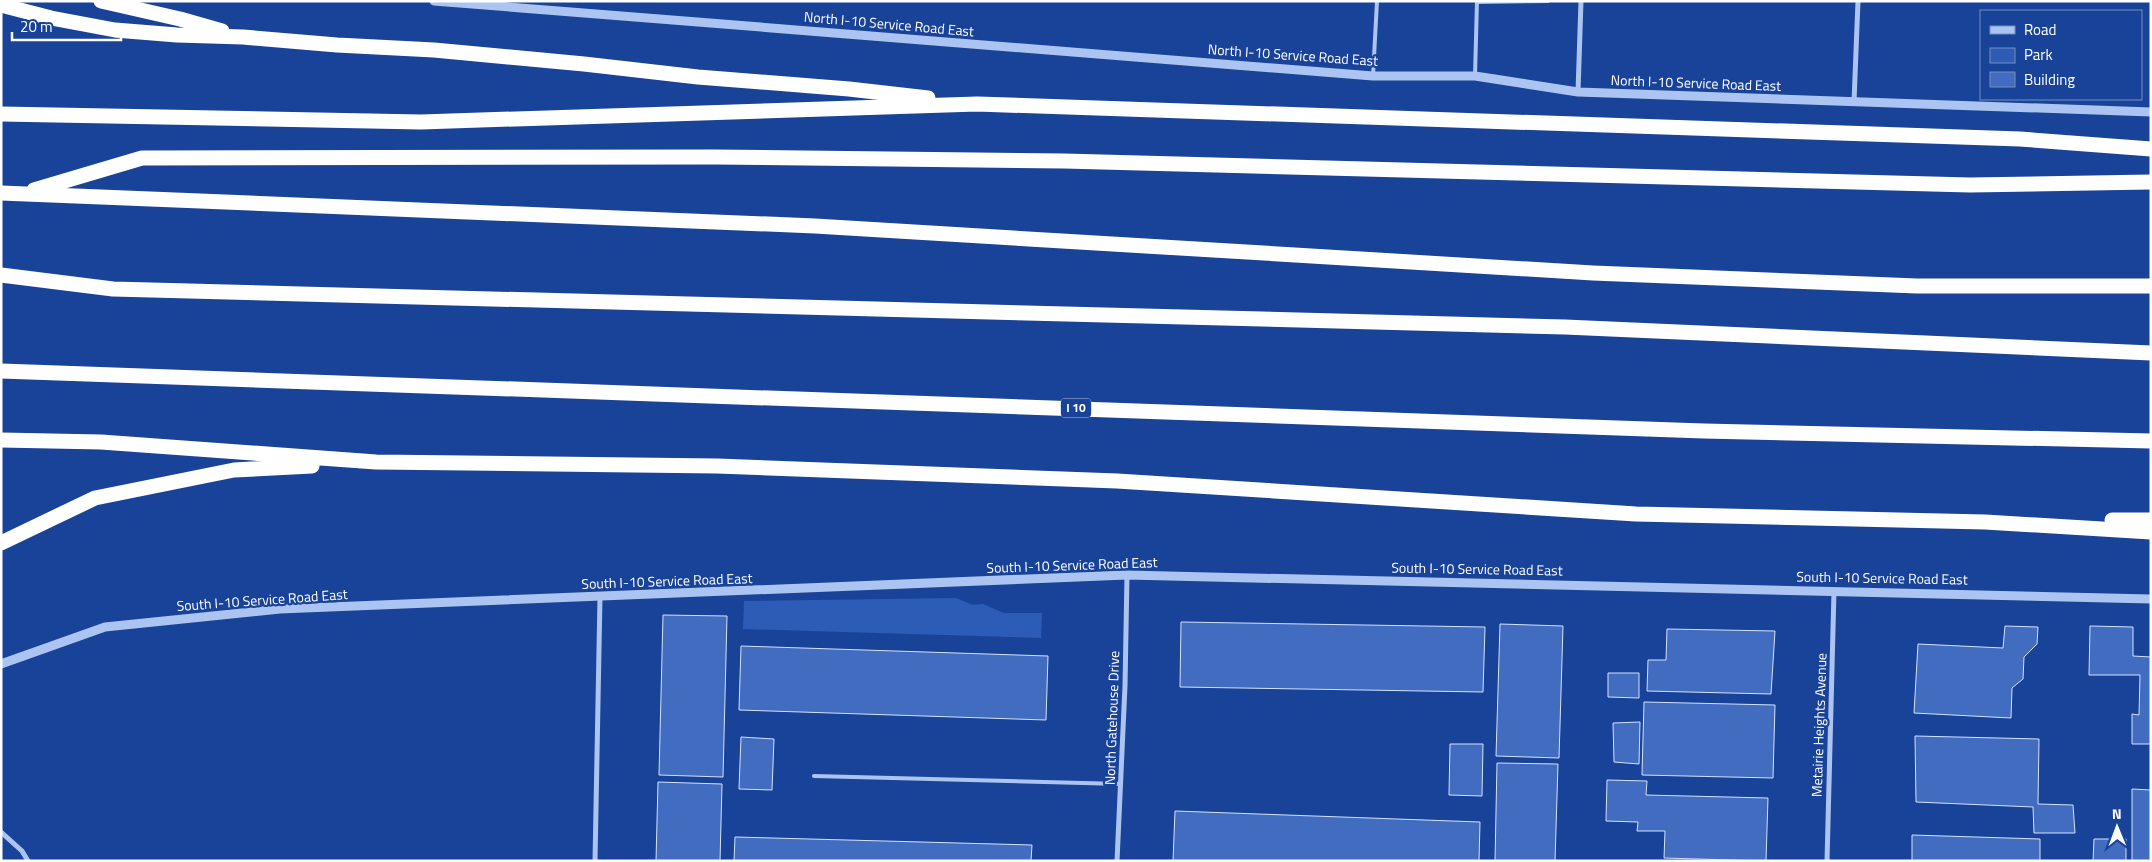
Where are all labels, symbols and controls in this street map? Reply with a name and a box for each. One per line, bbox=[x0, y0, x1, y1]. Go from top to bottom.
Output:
street label: North I-10 Service Road East bbox=[803, 6, 975, 41]
scale bar bbox=[12, 10, 121, 42]
legend bbox=[1980, 10, 2142, 100]
text: 20 m bbox=[20, 15, 53, 38]
text: Road bbox=[2024, 18, 2056, 41]
street label: North I-10 Service Road East bbox=[1207, 38, 1379, 71]
text: Park bbox=[2024, 43, 2053, 66]
text: Building bbox=[2024, 68, 2075, 91]
street label: North I-10 Service Road East bbox=[1610, 69, 1782, 96]
road number: I 10 bbox=[1061, 398, 1091, 418]
street label: South I-10 Service Road East bbox=[986, 551, 1158, 578]
street label: South I-10 Service Road East bbox=[1391, 557, 1563, 580]
street label: South I-10 Service Road East bbox=[1796, 566, 1968, 589]
street label: South I-10 Service Road East bbox=[581, 567, 753, 594]
street label: South I-10 Service Road East bbox=[176, 583, 348, 616]
street label: North Gatehouse Drive bbox=[1099, 650, 1124, 786]
street label: Metairie Heights Avenue bbox=[1805, 653, 1832, 797]
north arrow bbox=[2092, 802, 2142, 852]
text: N bbox=[2112, 803, 2122, 824]

